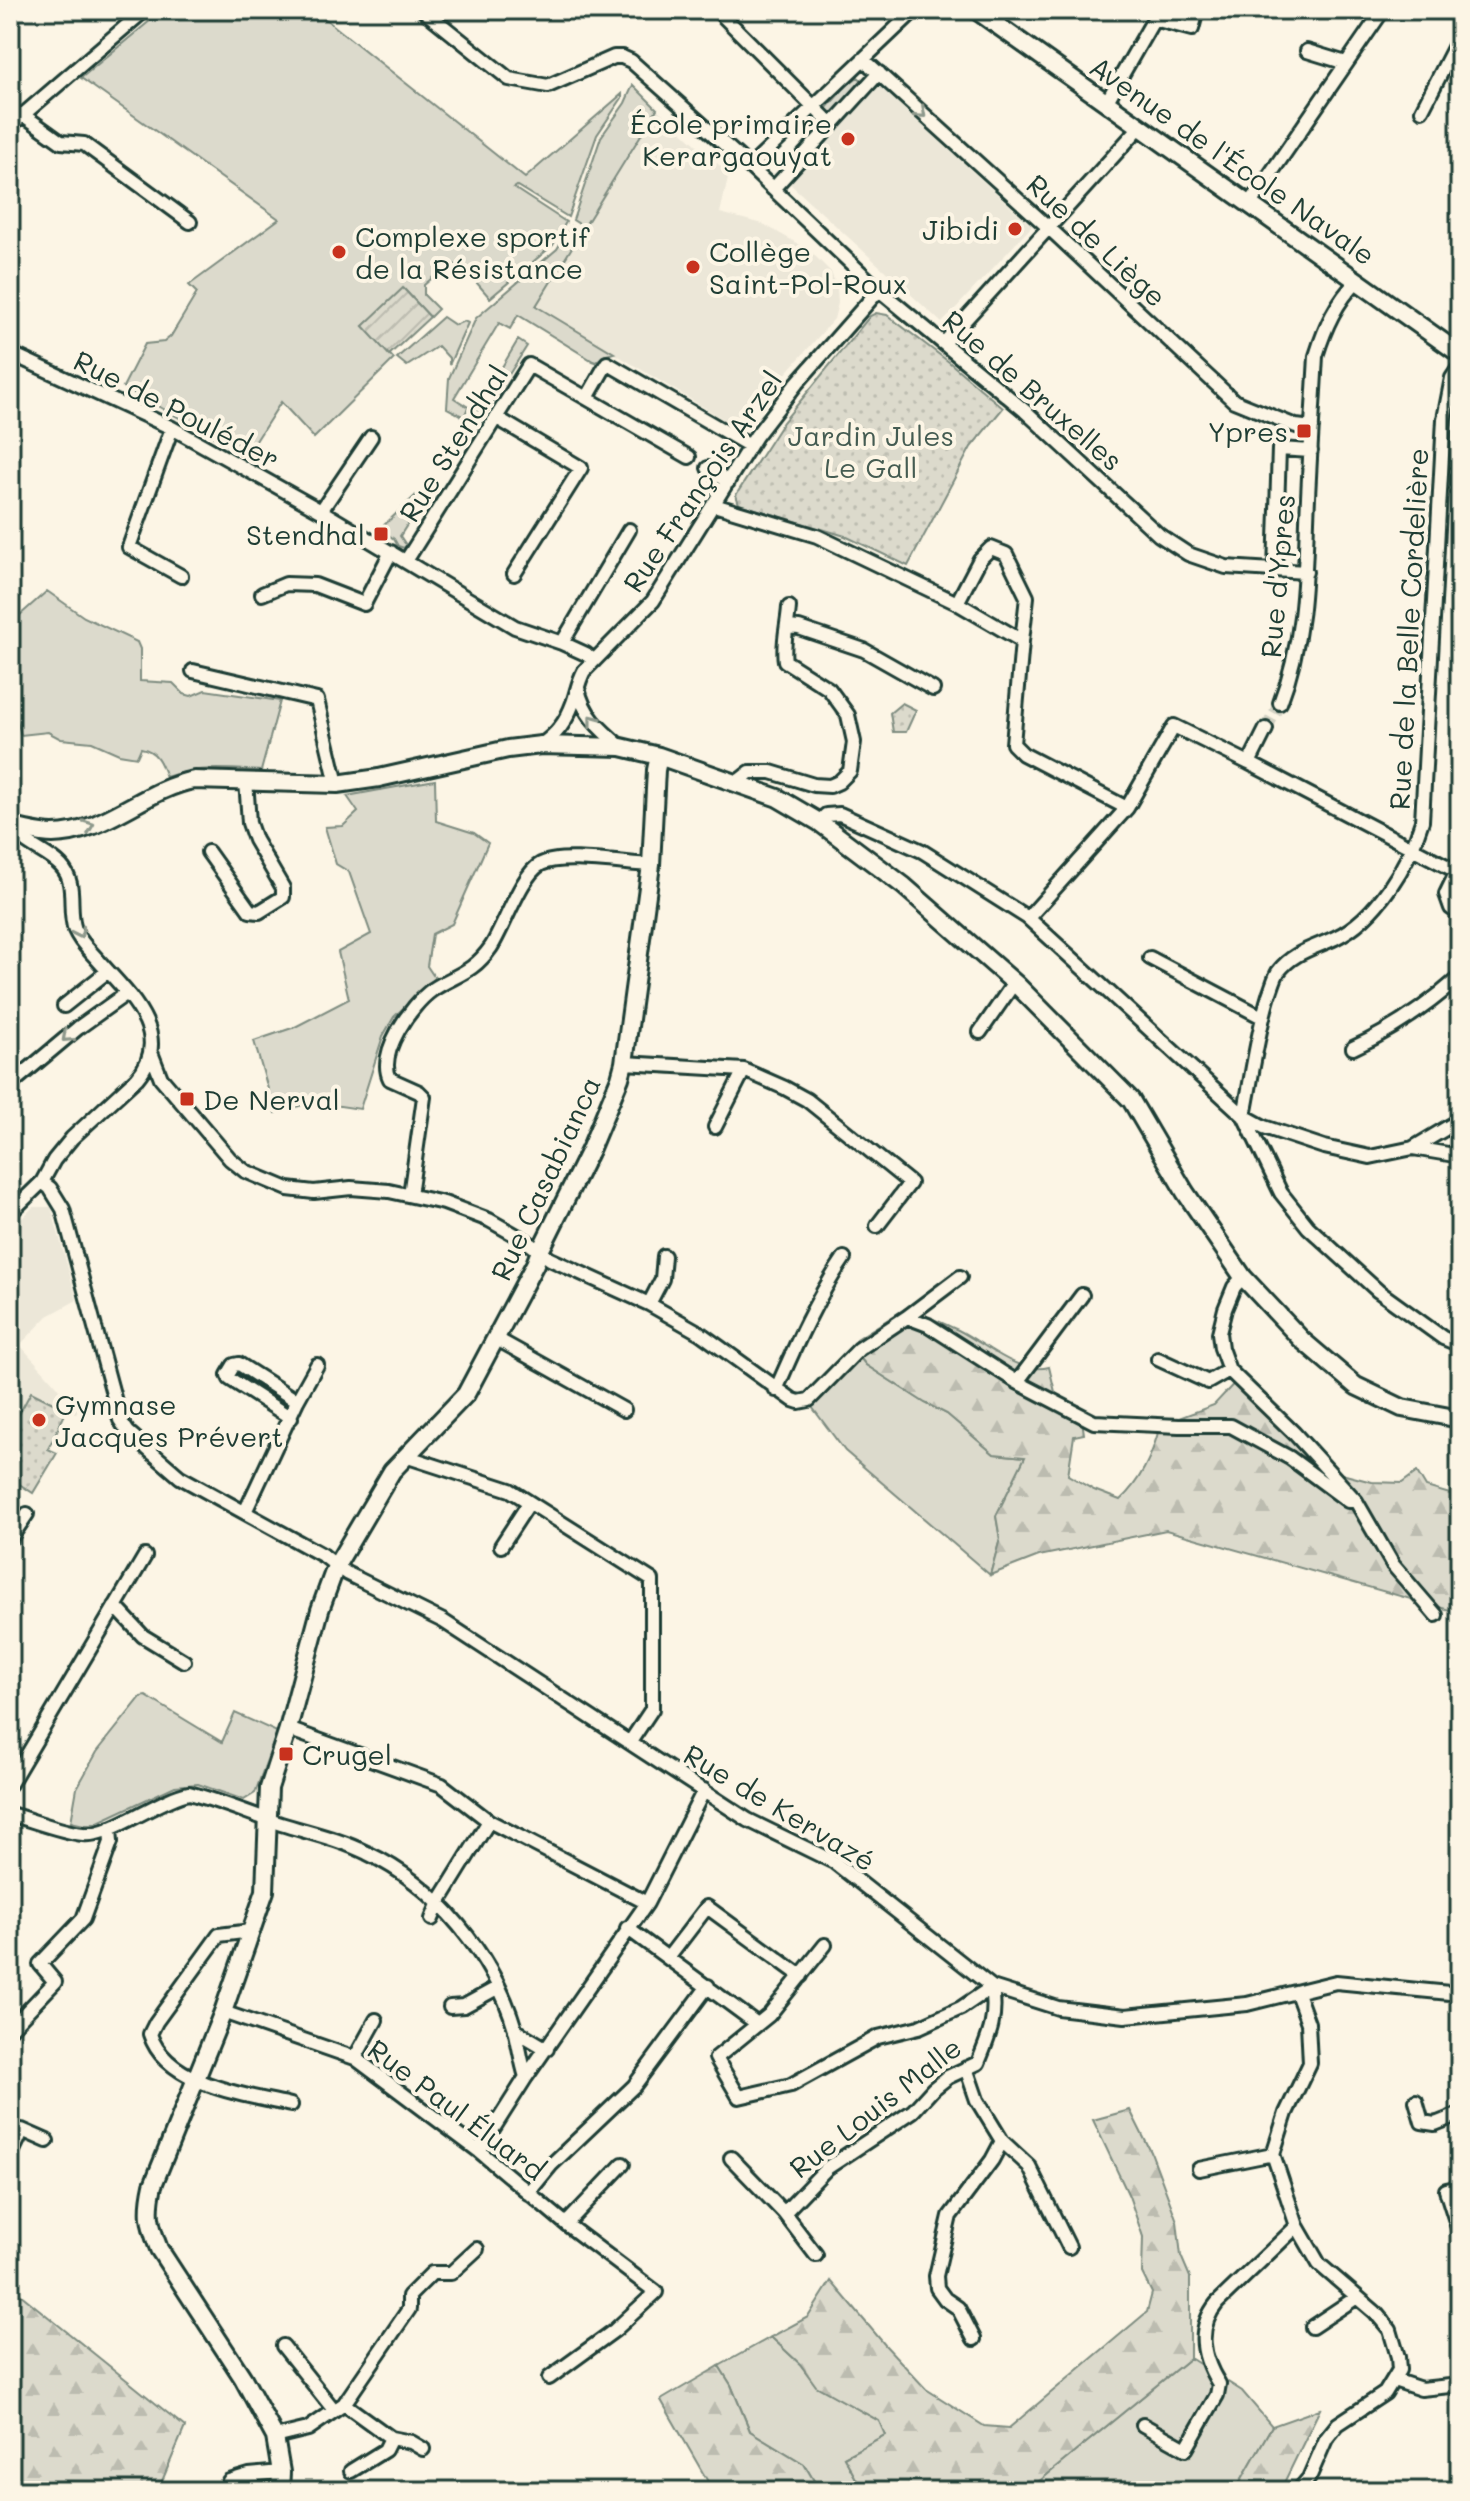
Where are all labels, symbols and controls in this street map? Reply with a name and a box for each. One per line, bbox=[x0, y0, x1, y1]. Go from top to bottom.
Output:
street label: Avenue de l'École Navale bbox=[1083, 48, 1383, 272]
one-way arrow bbox=[912, 103, 927, 117]
place label: École primaire Kerargaouyat bbox=[630, 105, 832, 173]
marker: École primaire Kerargaouyat bbox=[839, 130, 857, 148]
street label: Rue de Liège bbox=[1019, 166, 1175, 314]
place label: Jibidi bbox=[922, 211, 999, 247]
place label: Complexe sportif de la Résistance bbox=[355, 218, 591, 286]
marker: Jibidi bbox=[1006, 220, 1024, 238]
place label: Collège Saint-Pol-Roux bbox=[709, 233, 907, 301]
marker: Complexe sportif de la Résistance bbox=[330, 243, 348, 261]
marker: Collège Saint-Pol-Roux bbox=[684, 258, 702, 276]
street label: Rue de Bruxelles bbox=[936, 302, 1130, 478]
street label: Rue de Pouléder bbox=[68, 342, 286, 476]
street label: Rue Stendhal bbox=[390, 358, 516, 528]
street label: Rue François Arzel bbox=[614, 363, 790, 599]
place label: Ypres bbox=[1207, 413, 1288, 449]
park label: Jardin Jules Le Gall bbox=[788, 417, 954, 485]
marker: Ypres bbox=[1295, 422, 1313, 440]
street label: Rue de la Belle Cordelière bbox=[1381, 447, 1435, 811]
street label: Rue d'Ypres bbox=[1252, 493, 1302, 659]
place label: Stendhal bbox=[246, 516, 365, 552]
marker: Stendhal bbox=[372, 525, 390, 543]
one-way arrow bbox=[589, 714, 603, 729]
one-way arrow bbox=[81, 819, 95, 836]
one-way arrow bbox=[69, 925, 85, 940]
one-way arrow bbox=[62, 1028, 76, 1043]
street label: Rue Casabianca bbox=[482, 1070, 608, 1286]
place label: De Nerval bbox=[203, 1081, 340, 1117]
marker: De Nerval bbox=[178, 1090, 196, 1108]
place label: Gymnase Jacques Prévert bbox=[55, 1386, 284, 1454]
marker: Gymnase Jacques Prévert bbox=[30, 1411, 48, 1429]
place label: Crugel bbox=[302, 1736, 392, 1772]
street label: Rue de Kervazé bbox=[678, 1736, 882, 1878]
marker: Crugel bbox=[277, 1745, 295, 1763]
street label: Rue Louis Malle bbox=[782, 2029, 968, 2185]
street label: Rue Paul Éluard bbox=[361, 2031, 553, 2187]

